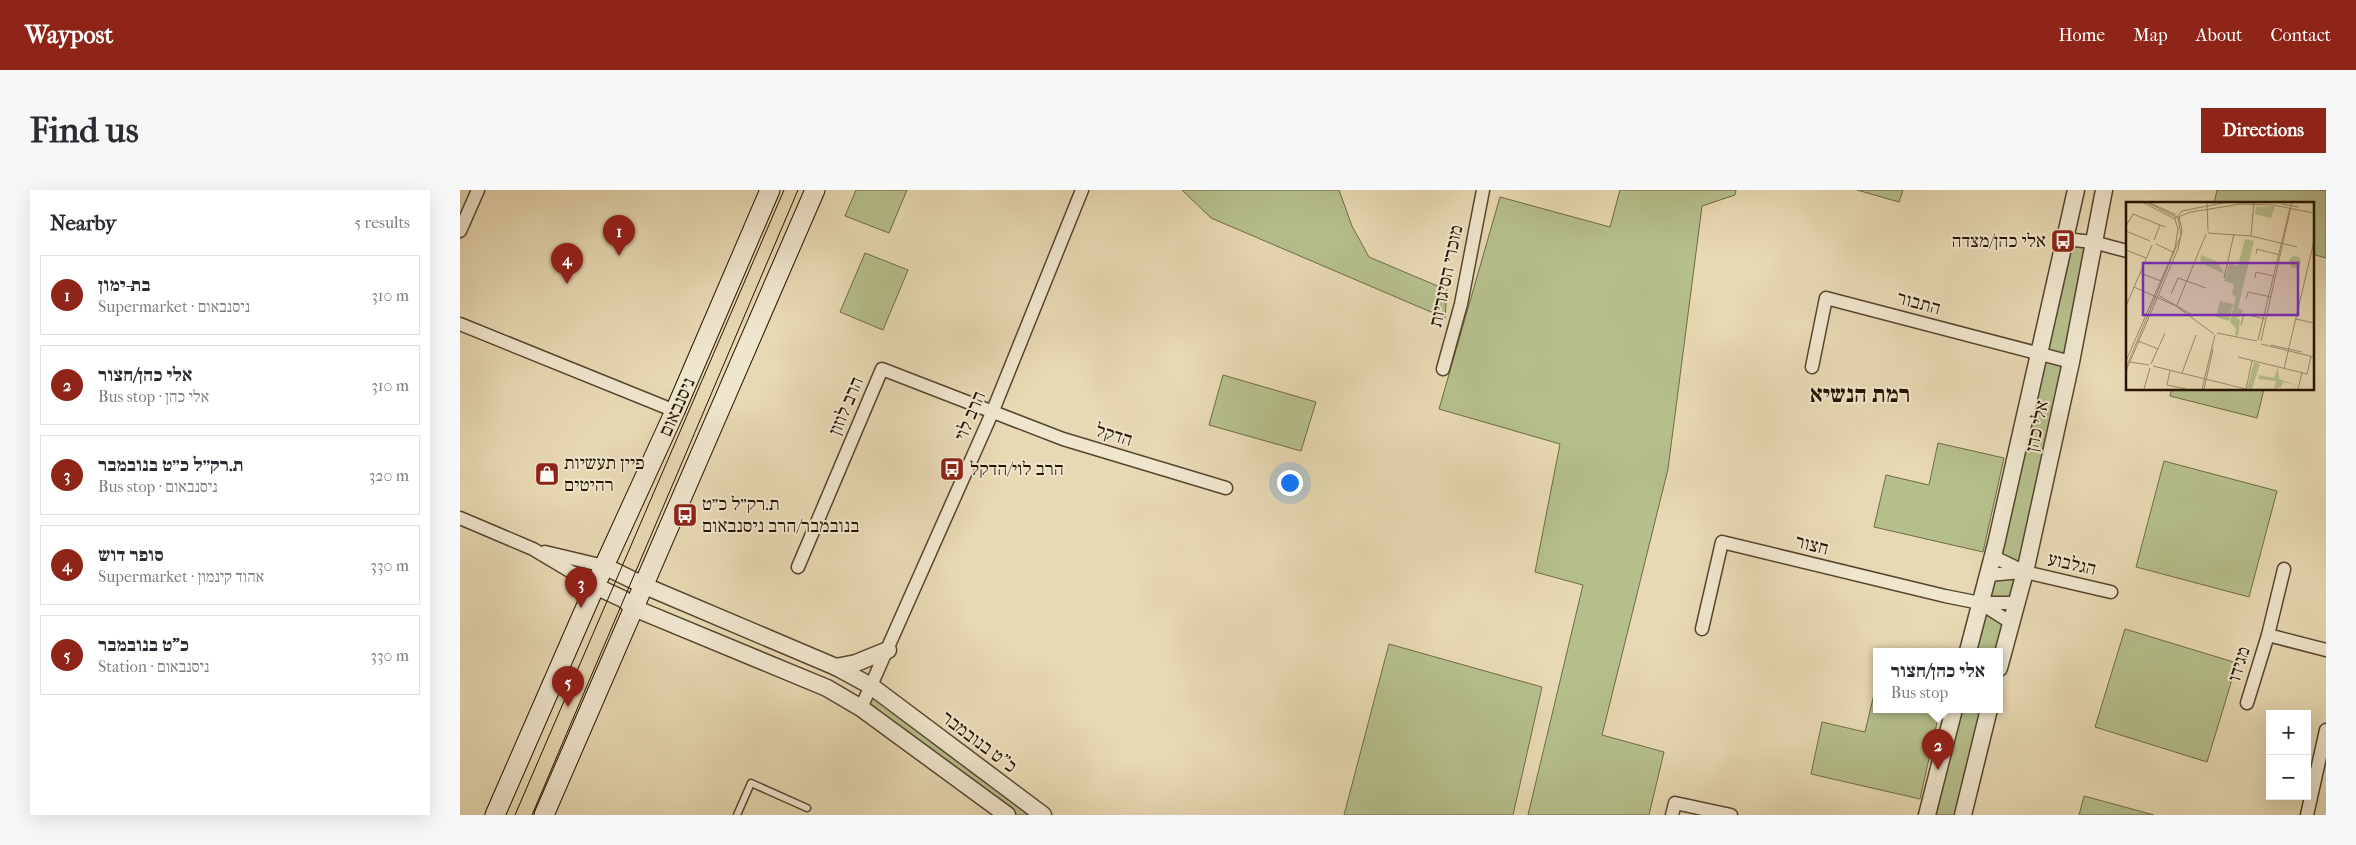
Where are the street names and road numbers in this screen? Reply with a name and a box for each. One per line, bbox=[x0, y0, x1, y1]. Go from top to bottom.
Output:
street label: מוכרי הסיגריות bbox=[1424, 223, 1468, 329]
street label: התבור bbox=[1895, 287, 1943, 319]
street label: ניסנבאום bbox=[654, 374, 700, 440]
street label: הרב לוזון bbox=[824, 374, 868, 438]
street label: הרב לוי bbox=[950, 388, 990, 444]
street label: אלי כהן bbox=[2021, 398, 2053, 454]
street label: הדקל bbox=[1093, 419, 1135, 451]
street label: חצור bbox=[1793, 530, 1831, 560]
street label: הגלבוע bbox=[2046, 548, 2098, 580]
street label: מגידו bbox=[2223, 644, 2255, 684]
street label: כ"ט בנובמבר bbox=[937, 706, 1021, 778]

